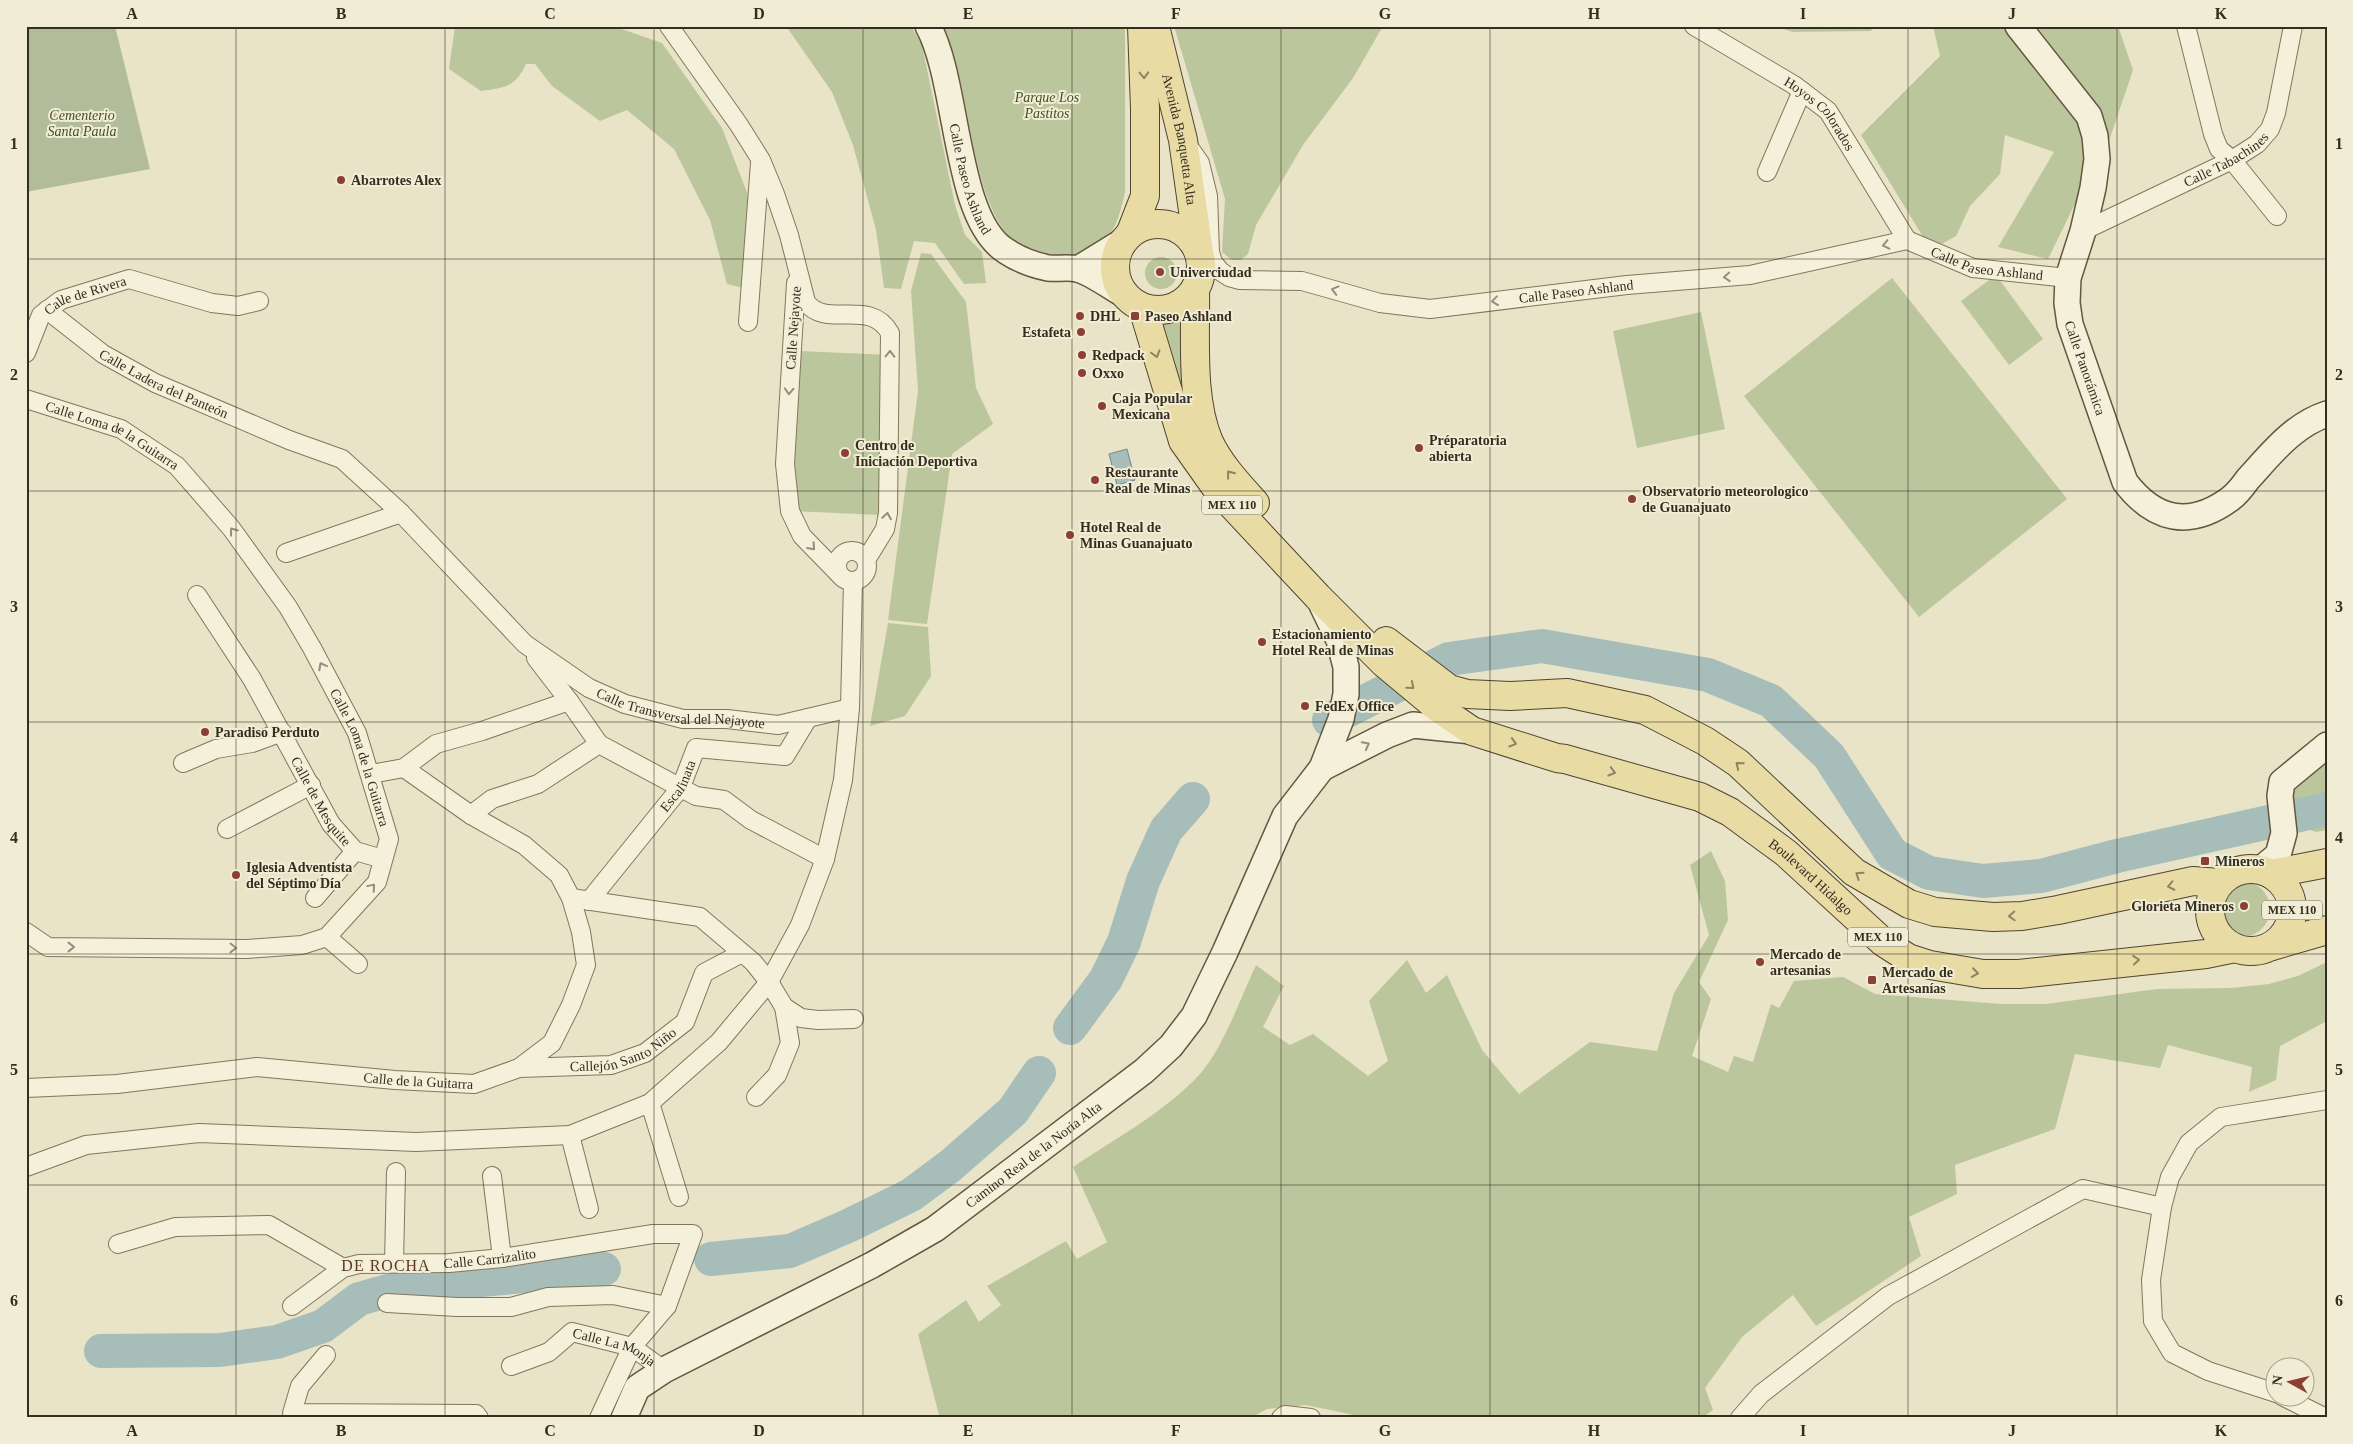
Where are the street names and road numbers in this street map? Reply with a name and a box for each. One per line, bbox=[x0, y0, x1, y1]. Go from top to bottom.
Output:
street label: Avenida Banquetta Alta bbox=[1159, 72, 1199, 207]
street label: Hoyos Colorados bbox=[1781, 74, 1857, 153]
street label: Calle Paseo Ashland bbox=[947, 122, 994, 237]
street label: Calle Tabachines bbox=[2181, 130, 2272, 190]
street label: Calle Paseo Ashland bbox=[1929, 244, 2044, 283]
street label: Calle de Rivera bbox=[41, 273, 129, 318]
street label: Calle Paseo Ashland bbox=[1518, 278, 1634, 306]
street label: Calle Nejayote bbox=[783, 286, 804, 370]
street label: Calle Panorámica bbox=[2061, 319, 2108, 418]
street label: Calle Ladera del Panteón bbox=[97, 347, 230, 421]
street label: Calle Loma de la Guitarra bbox=[43, 399, 182, 473]
road number: MEX 110 bbox=[1202, 496, 1262, 514]
street label: Calle Transversal del Nejayote bbox=[594, 685, 766, 731]
street label: Calle Loma de la Guitarra bbox=[327, 686, 392, 829]
street label: Calle de Mesquite bbox=[288, 754, 354, 849]
street label: Escalinata bbox=[657, 757, 699, 815]
street label: Boulevard Hidalgo bbox=[1766, 836, 1855, 918]
road number: MEX 110 bbox=[2262, 900, 2322, 920]
road number: MEX 110 bbox=[1848, 928, 1908, 946]
street label: Callejón Santo Niño bbox=[570, 1025, 679, 1074]
street label: Calle de la Guitarra bbox=[363, 1070, 474, 1092]
street label: Camino Real de la Noria Alta bbox=[963, 1099, 1105, 1211]
street label: Calle Carrizalito bbox=[443, 1246, 537, 1271]
street label: Calle La Monja bbox=[571, 1325, 659, 1370]

